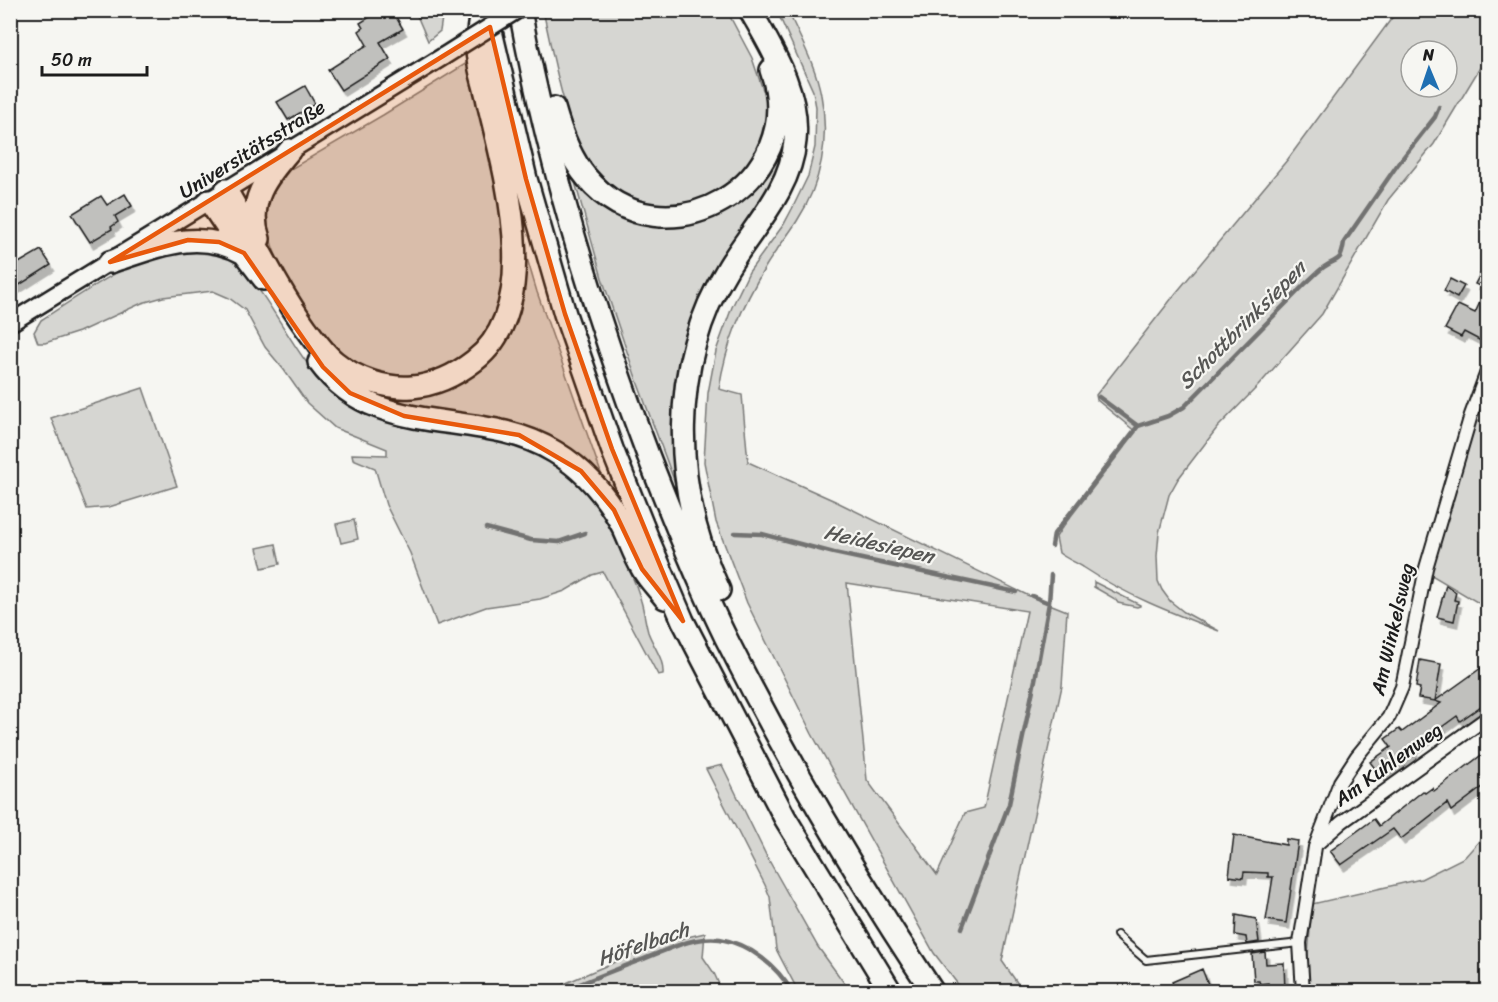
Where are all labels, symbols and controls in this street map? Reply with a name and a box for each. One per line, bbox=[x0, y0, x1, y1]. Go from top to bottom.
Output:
scale bar bbox=[42, 39, 147, 77]
north arrow bbox=[1399, 39, 1459, 99]
text: N bbox=[1421, 40, 1435, 69]
text: 50 m bbox=[51, 44, 92, 76]
street label: Universitätsstraße bbox=[172, 90, 333, 209]
water label: Schottbrinksiepen bbox=[1168, 250, 1317, 399]
water label: Heidesiepen bbox=[820, 513, 940, 576]
street label: Am Winkelsweg bbox=[1360, 560, 1425, 700]
street label: Am Kuhlenweg bbox=[1326, 713, 1450, 817]
water label: Höfelbach bbox=[592, 910, 696, 977]

